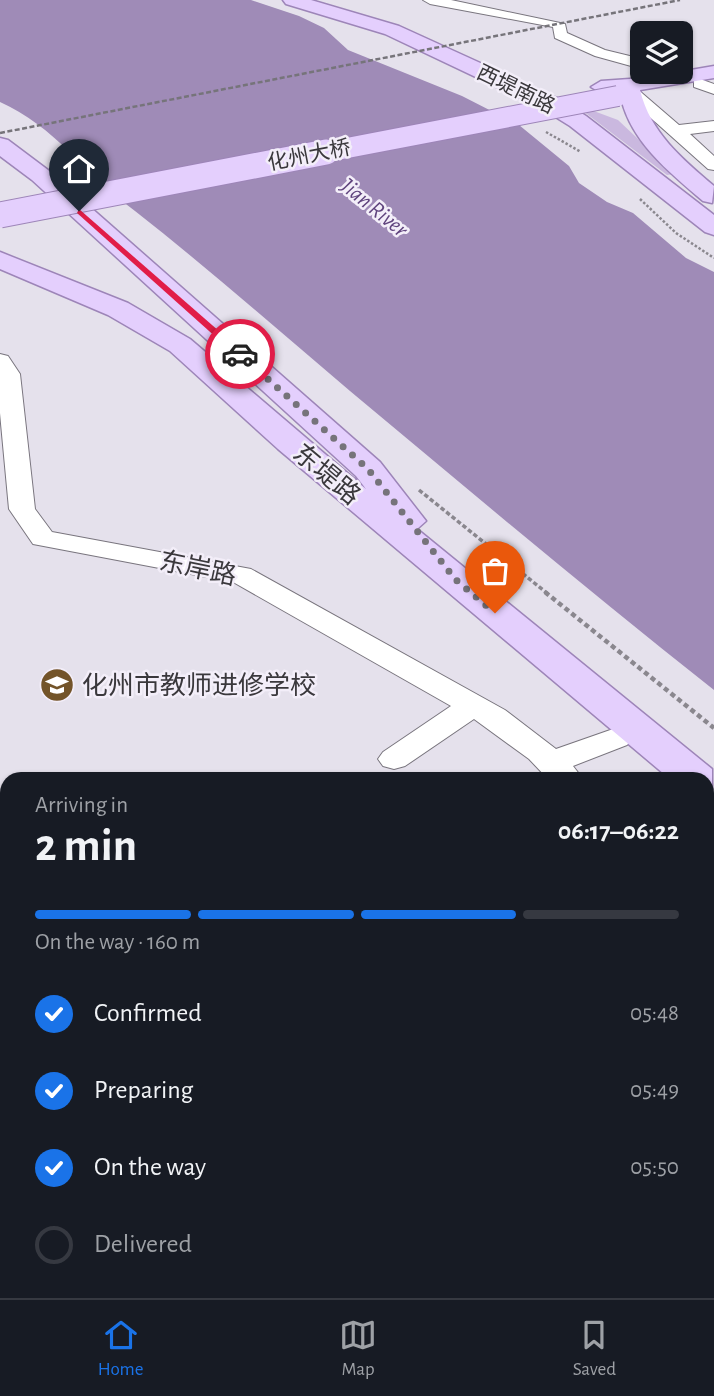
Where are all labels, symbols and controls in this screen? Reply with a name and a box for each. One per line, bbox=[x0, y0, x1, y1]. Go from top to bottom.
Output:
map controls bbox=[630, 21, 693, 84]
button: layers bbox=[630, 21, 693, 84]
street label: 西堤南路 bbox=[473, 61, 559, 117]
street label: 化州大桥 bbox=[266, 136, 352, 174]
pin bbox=[49, 139, 109, 211]
icon: home bbox=[60, 150, 98, 188]
water label: Jian River bbox=[336, 174, 412, 242]
courier bbox=[205, 319, 275, 389]
icon: car bbox=[221, 335, 259, 373]
street label: 东堤路 bbox=[288, 439, 365, 510]
pin bbox=[465, 541, 525, 613]
street label: 东岸路 bbox=[157, 546, 239, 590]
icon: bag bbox=[476, 552, 514, 590]
school or university icon: 化州市教师进修学校 bbox=[38, 666, 76, 704]
place label: 化州市教师进修学校 bbox=[82, 671, 316, 699]
text: Arriving in bbox=[35, 794, 128, 817]
text: 06:17–06:22 bbox=[558, 818, 679, 844]
text: 2 min bbox=[35, 823, 137, 869]
text: On the way · 160 m bbox=[35, 931, 200, 954]
icon: check bbox=[35, 995, 73, 1033]
text: Confirmed bbox=[94, 1000, 202, 1026]
text: 05:48 bbox=[630, 1002, 679, 1025]
icon: check bbox=[35, 1072, 73, 1110]
text: Preparing bbox=[94, 1077, 193, 1103]
text: 05:49 bbox=[630, 1079, 679, 1102]
icon: check bbox=[35, 1149, 73, 1187]
text: On the way bbox=[94, 1154, 206, 1180]
text: 05:50 bbox=[630, 1156, 679, 1179]
text: Delivered bbox=[94, 1231, 192, 1257]
tab: Home bbox=[98, 1316, 144, 1381]
tab: Map bbox=[339, 1316, 377, 1381]
tab: Saved bbox=[573, 1316, 616, 1381]

